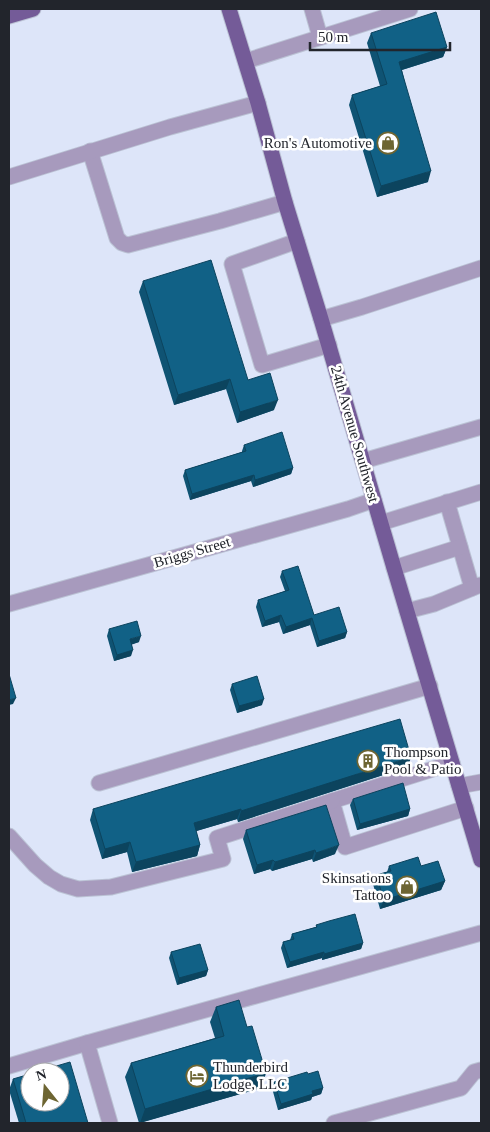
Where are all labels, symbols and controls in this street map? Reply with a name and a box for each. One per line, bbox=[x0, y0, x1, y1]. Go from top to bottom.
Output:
scale bar bbox=[310, 20, 450, 52]
text: 50 m bbox=[318, 29, 349, 45]
shop icon: Ron's Automotive bbox=[376, 131, 400, 155]
place label: Ron's Automotive bbox=[264, 135, 372, 151]
street label: 24th Avenue Southwest bbox=[328, 364, 382, 505]
street label: Briggs Street bbox=[152, 533, 233, 571]
place label: Thompson Pool & Patio bbox=[384, 744, 462, 777]
building icon: Thompson Pool & Patio bbox=[356, 749, 380, 773]
place label: Skinsations Tattoo bbox=[322, 870, 391, 903]
shop icon: Skinsations Tattoo bbox=[395, 875, 419, 899]
place label: Thunderbird Lodge, LLC bbox=[213, 1059, 288, 1092]
north arrow bbox=[20, 1062, 70, 1112]
hotel icon: Thunderbird Lodge, LLC bbox=[185, 1064, 209, 1088]
text: N bbox=[34, 1066, 48, 1084]

